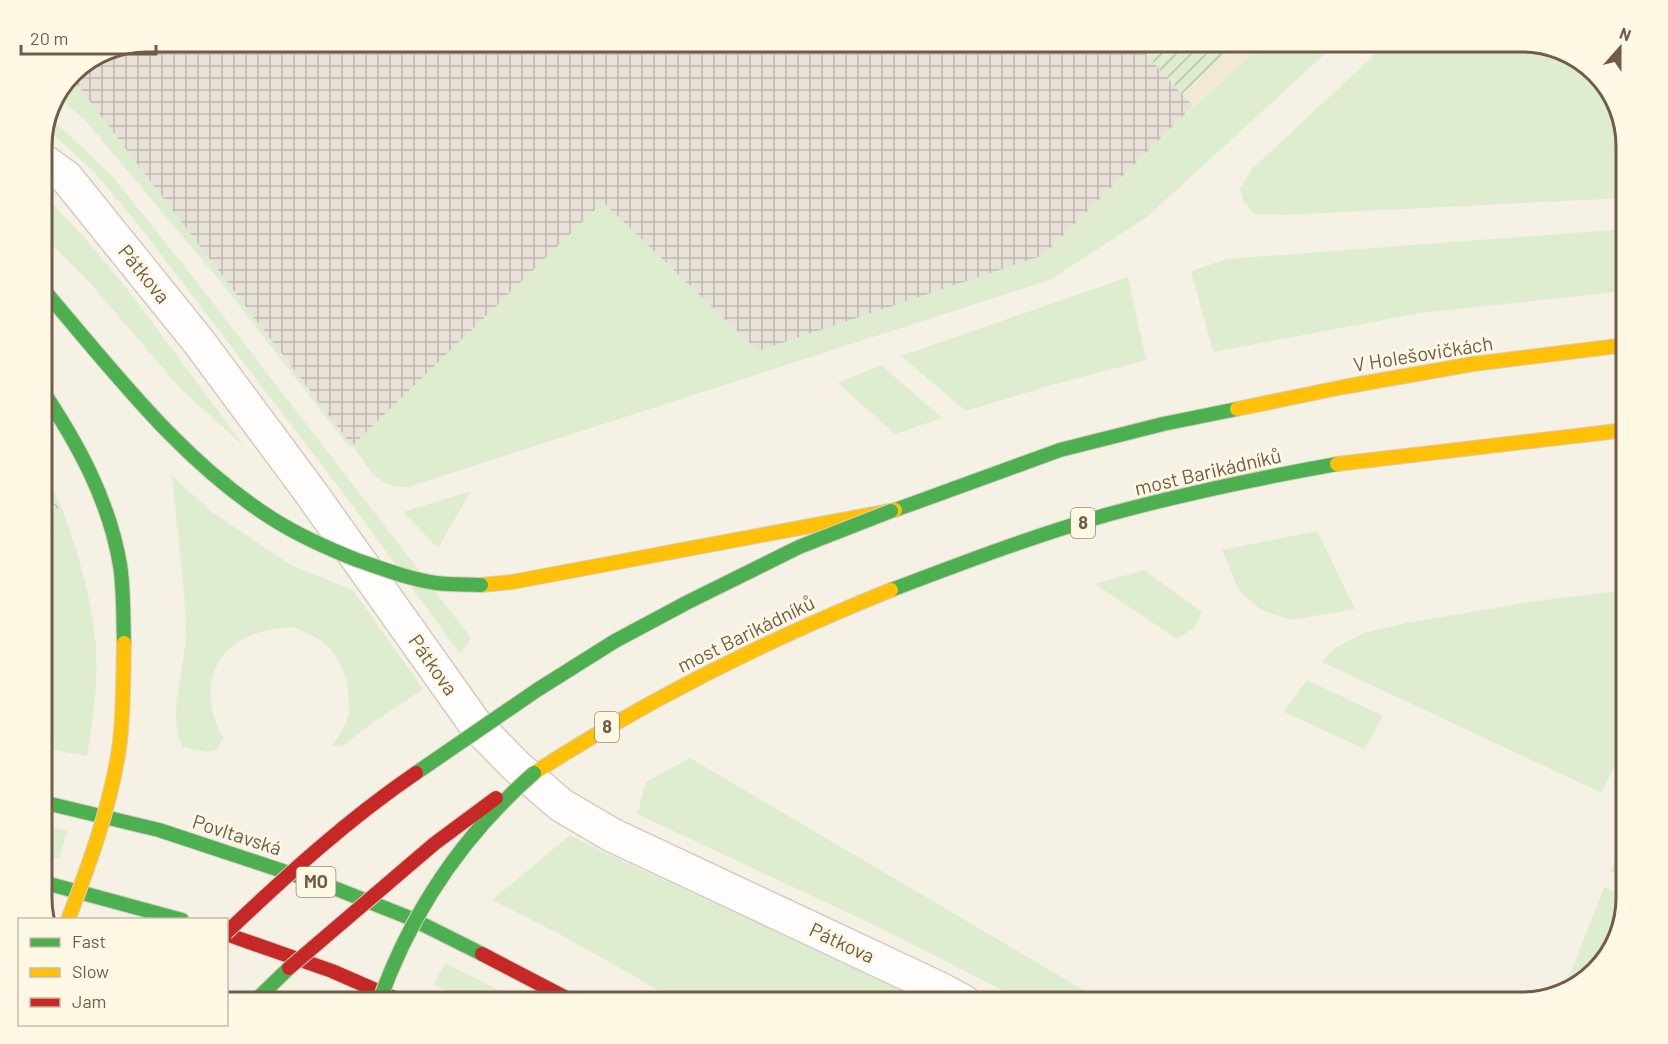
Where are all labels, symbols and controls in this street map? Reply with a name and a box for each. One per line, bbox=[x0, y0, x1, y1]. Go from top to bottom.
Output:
scale bar bbox=[21, 18, 156, 56]
north arrow bbox=[1590, 18, 1650, 78]
text: N bbox=[1617, 23, 1634, 44]
text: 20 m bbox=[30, 27, 68, 49]
street label: Pátkova bbox=[114, 239, 176, 308]
street label: V Holešovičkách bbox=[1351, 330, 1494, 376]
street label: most Barikádníků bbox=[1132, 442, 1283, 500]
road number: 8 bbox=[1071, 508, 1095, 538]
street label: most Barikádníků bbox=[673, 589, 818, 677]
street label: Pátkova bbox=[404, 629, 463, 700]
road number: 8 bbox=[595, 712, 619, 742]
street label: Povltavská bbox=[190, 808, 285, 860]
road number: MO bbox=[296, 867, 336, 897]
street label: Pátkova bbox=[806, 917, 879, 968]
legend bbox=[18, 918, 228, 1026]
text: Fast bbox=[72, 930, 106, 952]
text: Slow bbox=[72, 960, 109, 982]
text: Jam bbox=[72, 990, 106, 1012]

